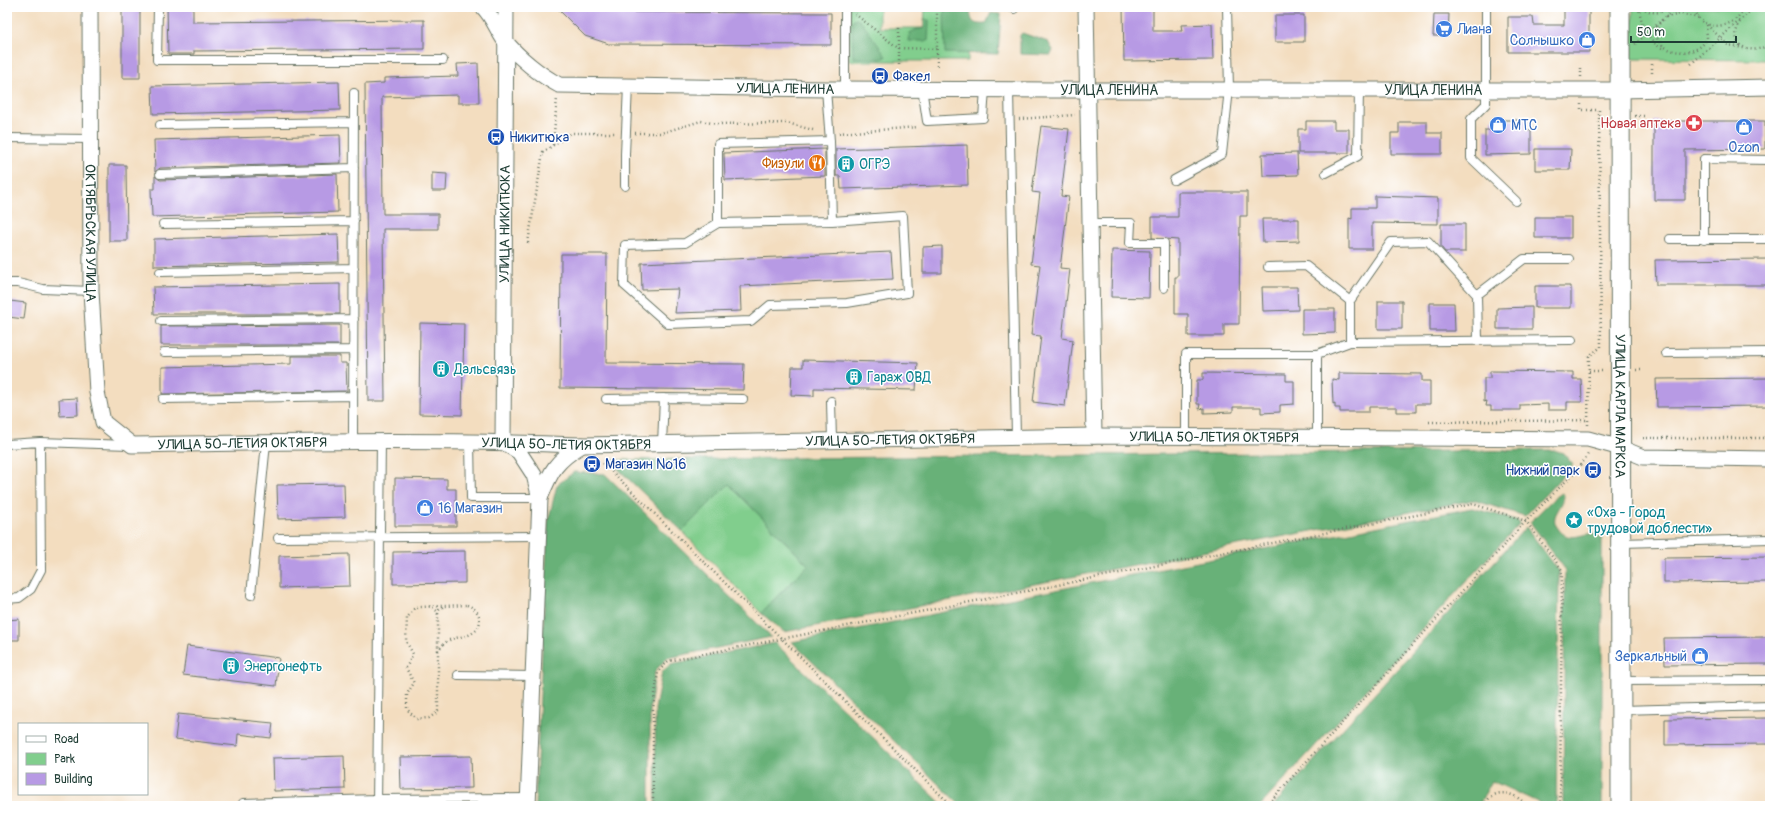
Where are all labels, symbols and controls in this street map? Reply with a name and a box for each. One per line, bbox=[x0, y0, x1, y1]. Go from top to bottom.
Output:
scale bar bbox=[1631, 18, 1736, 44]
supermarket icon: Лиана bbox=[1434, 19, 1454, 39]
place label: Лиана bbox=[1456, 21, 1492, 38]
text: 50 m bbox=[1637, 25, 1665, 40]
shop icon: Солнышко bbox=[1577, 30, 1597, 50]
place label: Солнышко bbox=[1510, 32, 1574, 49]
bus stop icon: Факел bbox=[870, 66, 890, 86]
place label: Факел bbox=[893, 68, 930, 85]
street label: УЛИЦА ЛЕНИНА bbox=[736, 79, 835, 98]
street label: УЛИЦА ЛЕНИНА bbox=[1060, 82, 1158, 99]
street label: УЛИЦА ЛЕНИНА bbox=[1384, 82, 1482, 99]
pharmacy icon: Новая аптека bbox=[1684, 113, 1704, 133]
shop icon: МТС bbox=[1488, 115, 1508, 135]
place label: Новая аптека bbox=[1600, 115, 1681, 132]
place label: МТС bbox=[1511, 117, 1538, 134]
shop icon: Ozon bbox=[1734, 117, 1754, 137]
bus stop icon: Никитюка bbox=[486, 127, 506, 147]
place label: Никитюка bbox=[509, 129, 569, 146]
place label: Ozon bbox=[1728, 139, 1760, 156]
restaurant icon: Физули bbox=[807, 153, 827, 173]
building icon: ОГРЭ bbox=[836, 154, 856, 174]
place label: Физули bbox=[762, 155, 804, 172]
place label: ОГРЭ bbox=[859, 156, 891, 173]
street label: ОКТЯБРЬСКАЯ УЛИЦА bbox=[82, 164, 100, 302]
street label: УЛИЦА НИКИТЮКА bbox=[496, 165, 513, 283]
street label: УЛИЦА КАРЛА МАРКСА bbox=[1612, 334, 1629, 478]
building icon: Дальсвязь bbox=[431, 359, 451, 379]
place label: Дальсвязь bbox=[453, 361, 516, 378]
building icon: Гараж ОВД bbox=[844, 367, 864, 387]
place label: Гараж ОВД bbox=[867, 369, 931, 386]
street label: УЛИЦА 50-ЛЕТИЯ ОКТЯБРЯ bbox=[1129, 428, 1299, 446]
street label: УЛИЦА 50-ЛЕТИЯ ОКТЯБРЯ bbox=[805, 430, 975, 450]
street label: УЛИЦА 50-ЛЕТИЯ ОКТЯБРЯ bbox=[157, 433, 327, 453]
street label: УЛИЦА 50-ЛЕТИЯ ОКТЯБРЯ bbox=[481, 434, 651, 454]
bus stop icon: Магазин №16 bbox=[582, 454, 602, 474]
place label: Магазин №16 bbox=[605, 456, 686, 473]
bus stop icon: Нижний парк bbox=[1583, 460, 1603, 480]
place label: Нижний парк bbox=[1506, 462, 1580, 479]
shop icon: 16 Магазин bbox=[415, 498, 435, 518]
place label: 16 Магазин bbox=[438, 500, 503, 517]
place label: «Оха - Город трудовой доблести» bbox=[1587, 504, 1712, 537]
place icon: «Оха - Город трудовой доблести» bbox=[1564, 510, 1584, 530]
shop icon: Зеркальный bbox=[1690, 646, 1710, 666]
place label: Зеркальный bbox=[1615, 648, 1687, 665]
building icon: Энергонефть bbox=[221, 656, 241, 676]
place label: Энергонефть bbox=[244, 658, 322, 675]
legend bbox=[18, 723, 148, 795]
text: Road bbox=[54, 732, 79, 747]
text: Park bbox=[54, 752, 75, 767]
text: Building bbox=[54, 772, 93, 787]

